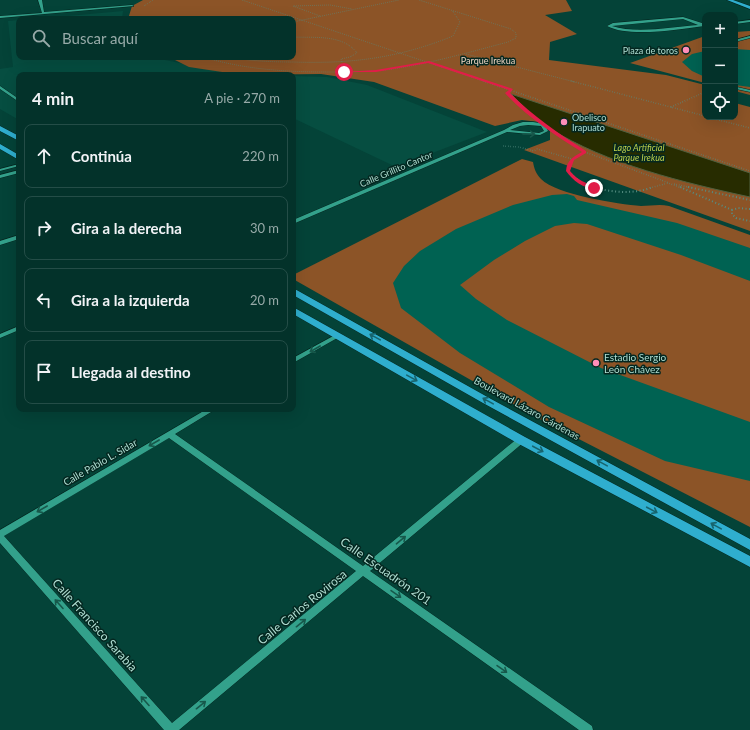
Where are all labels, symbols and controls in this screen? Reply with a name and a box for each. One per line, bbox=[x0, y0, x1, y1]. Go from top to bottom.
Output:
map controls bbox=[702, 12, 738, 120]
button: + bbox=[702, 12, 738, 48]
search box bbox=[16, 16, 296, 60]
icon: search bbox=[30, 27, 52, 49]
text: Buscar aquí bbox=[62, 29, 138, 47]
place label: Plaza de toros bbox=[623, 45, 678, 56]
marker: Plaza de toros bbox=[681, 45, 691, 55]
button: − bbox=[702, 48, 738, 84]
park label: Parque Irekua bbox=[461, 55, 515, 66]
route start bbox=[335, 63, 353, 81]
button: locate bbox=[702, 84, 738, 120]
text: 4 min bbox=[32, 88, 74, 109]
text: A pie · 270 m bbox=[204, 90, 280, 106]
place label: Obelisco Irapuato bbox=[572, 112, 606, 133]
marker: Obelisco Irapuato bbox=[559, 117, 569, 127]
one-way arrow bbox=[522, 130, 535, 138]
water label: Lago Artificial Parque Irekua bbox=[613, 142, 665, 163]
icon: ahead bbox=[33, 145, 55, 167]
text: Continúa bbox=[71, 147, 132, 165]
text: 220 m bbox=[242, 148, 279, 164]
street label: Calle Grillito Cantor bbox=[358, 148, 435, 189]
route end bbox=[585, 179, 603, 197]
icon: right bbox=[33, 217, 55, 239]
text: Gira a la derecha bbox=[71, 219, 182, 237]
text: 30 m bbox=[250, 220, 279, 236]
icon: left bbox=[33, 289, 55, 311]
text: Gira a la izquierda bbox=[71, 291, 190, 309]
text: 20 m bbox=[250, 292, 279, 308]
one-way arrow bbox=[369, 333, 381, 341]
one-way arrow bbox=[309, 345, 321, 353]
place label: Estadio Sergio León Chávez bbox=[604, 351, 667, 375]
marker: Estadio Sergio León Chávez bbox=[591, 358, 601, 368]
icon: arrive bbox=[33, 361, 55, 383]
text: Llegada al destino bbox=[71, 363, 191, 381]
street label: Boulevard Lázaro Cárdenas bbox=[472, 374, 582, 442]
one-way arrow bbox=[406, 375, 418, 383]
one-way arrow bbox=[482, 396, 494, 404]
street label: Calle Pablo L. Sidar bbox=[61, 436, 139, 488]
one-way arrow bbox=[148, 439, 160, 447]
one-way arrow bbox=[531, 445, 543, 453]
one-way arrow bbox=[596, 459, 608, 467]
one-way arrow bbox=[36, 505, 48, 513]
one-way arrow bbox=[646, 507, 658, 514]
one-way arrow bbox=[710, 522, 722, 529]
street label: Calle Escuadrón 201 bbox=[338, 534, 434, 608]
one-way arrow bbox=[396, 536, 407, 544]
street label: Calle Carlos Rovirosa bbox=[254, 566, 350, 648]
street label: Calle Francisco Sarabia bbox=[49, 575, 141, 675]
one-way arrow bbox=[390, 590, 401, 598]
one-way arrow bbox=[54, 598, 63, 609]
one-way arrow bbox=[296, 618, 307, 627]
one-way arrow bbox=[496, 665, 507, 673]
one-way arrow bbox=[140, 696, 150, 706]
one-way arrow bbox=[195, 701, 206, 710]

